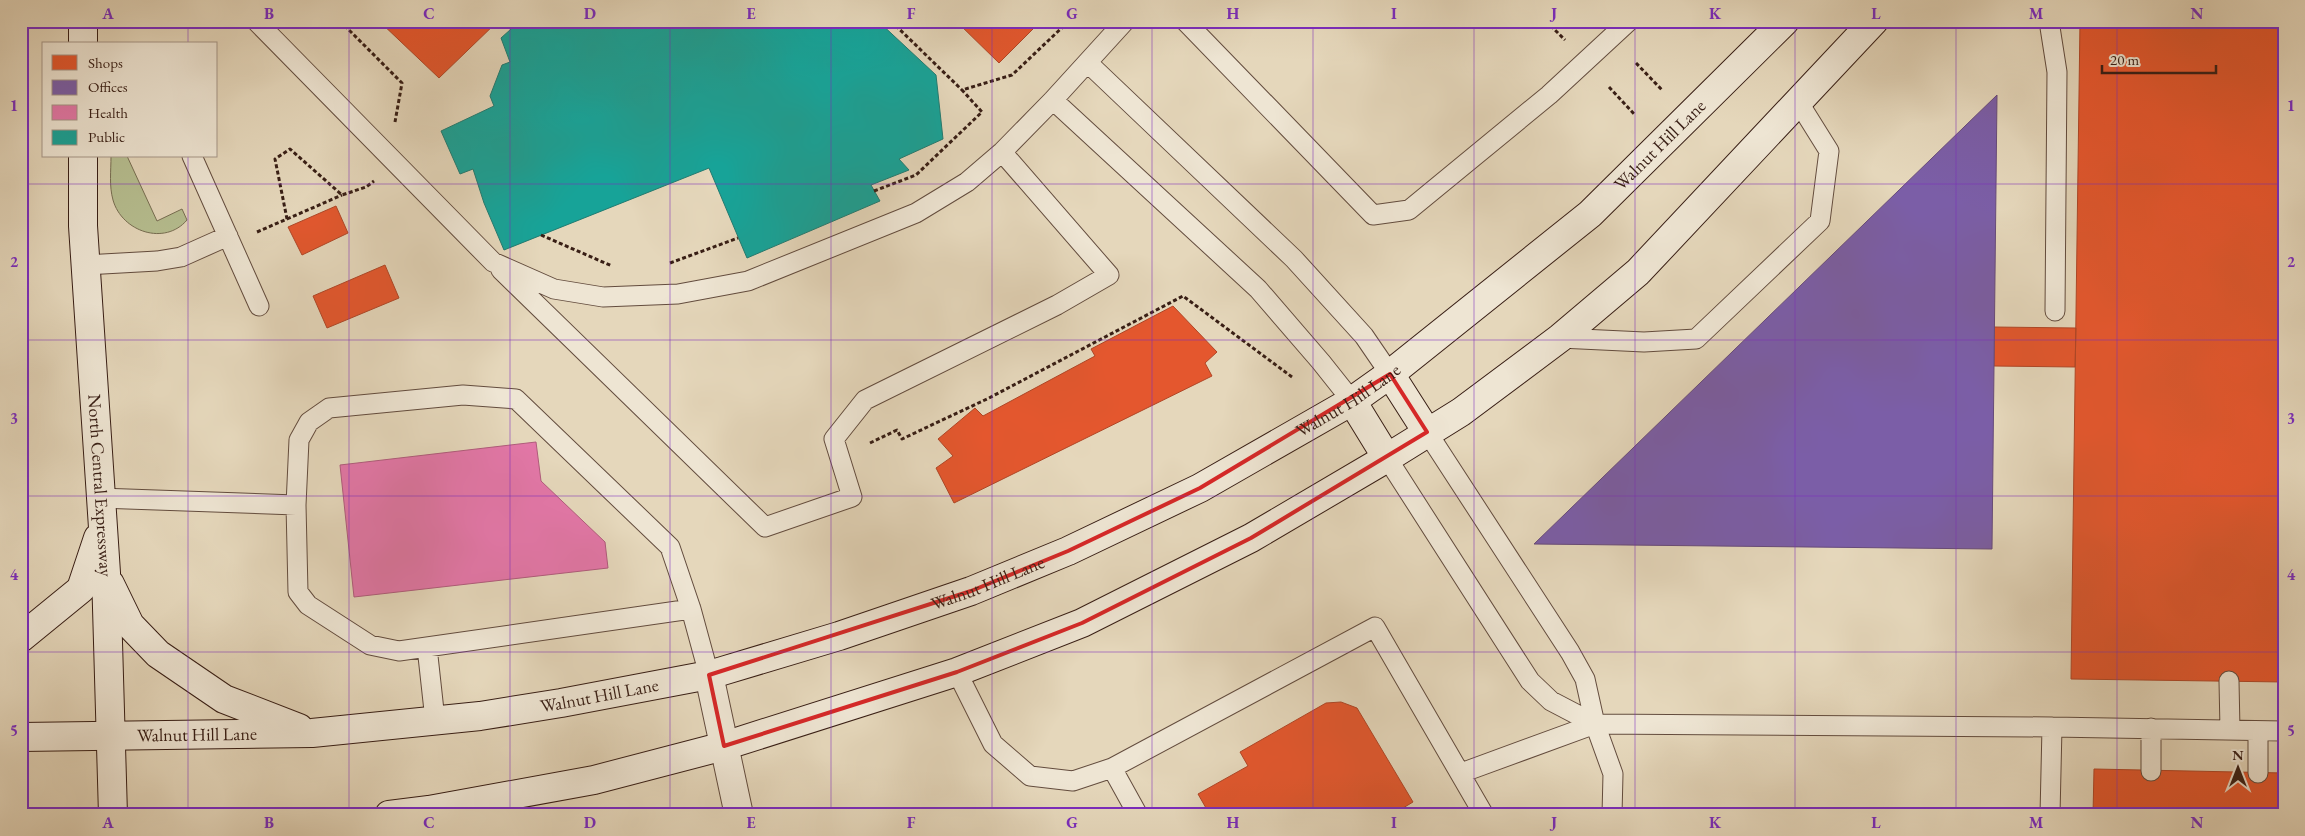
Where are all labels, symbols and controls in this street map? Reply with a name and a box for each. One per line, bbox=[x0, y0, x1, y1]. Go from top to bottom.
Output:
text: A bbox=[101, 3, 114, 24]
text: B bbox=[264, 3, 274, 24]
text: C bbox=[423, 3, 435, 24]
text: D bbox=[584, 3, 596, 24]
text: E bbox=[746, 3, 756, 24]
text: F bbox=[907, 3, 916, 24]
text: G bbox=[1066, 3, 1078, 24]
text: H bbox=[1227, 3, 1240, 24]
text: I bbox=[1391, 3, 1397, 24]
text: J bbox=[1549, 3, 1557, 24]
text: K bbox=[1709, 3, 1722, 24]
text: L bbox=[1871, 3, 1881, 24]
text: M bbox=[2029, 3, 2044, 24]
text: N bbox=[2191, 3, 2204, 24]
legend bbox=[42, 42, 218, 158]
scale bar bbox=[2102, 42, 2216, 74]
text: 20 m bbox=[2110, 50, 2139, 69]
text: Shops bbox=[88, 53, 123, 72]
text: Offices bbox=[88, 77, 128, 96]
street label: Walnut Hill Lane bbox=[1609, 94, 1710, 195]
text: 1 bbox=[10, 95, 18, 116]
text: 1 bbox=[2287, 95, 2295, 116]
text: Health bbox=[88, 103, 128, 122]
text: Public bbox=[88, 127, 125, 146]
text: 2 bbox=[10, 251, 19, 272]
text: 2 bbox=[2287, 251, 2296, 272]
street label: Walnut Hill Lane bbox=[1291, 358, 1405, 442]
street label: North Central Expressway bbox=[83, 393, 118, 577]
text: 3 bbox=[10, 408, 18, 429]
text: 3 bbox=[2287, 408, 2295, 429]
street label: Walnut Hill Lane bbox=[928, 550, 1048, 615]
text: 4 bbox=[10, 564, 19, 585]
text: 4 bbox=[2287, 564, 2296, 585]
street label: Walnut Hill Lane bbox=[538, 673, 660, 717]
text: 5 bbox=[10, 720, 18, 741]
text: 5 bbox=[2287, 720, 2295, 741]
street label: Walnut Hill Lane bbox=[137, 722, 257, 746]
north arrow bbox=[2212, 744, 2262, 794]
text: N bbox=[2232, 746, 2244, 764]
text: A bbox=[101, 812, 114, 833]
text: B bbox=[264, 812, 274, 833]
text: C bbox=[423, 812, 435, 833]
text: D bbox=[584, 812, 596, 833]
text: E bbox=[746, 812, 756, 833]
text: F bbox=[907, 812, 916, 833]
text: G bbox=[1066, 812, 1078, 833]
text: H bbox=[1227, 812, 1240, 833]
text: I bbox=[1391, 812, 1397, 833]
text: J bbox=[1549, 812, 1557, 833]
text: K bbox=[1709, 812, 1722, 833]
text: L bbox=[1871, 812, 1881, 833]
text: M bbox=[2029, 812, 2044, 833]
text: N bbox=[2191, 812, 2204, 833]

